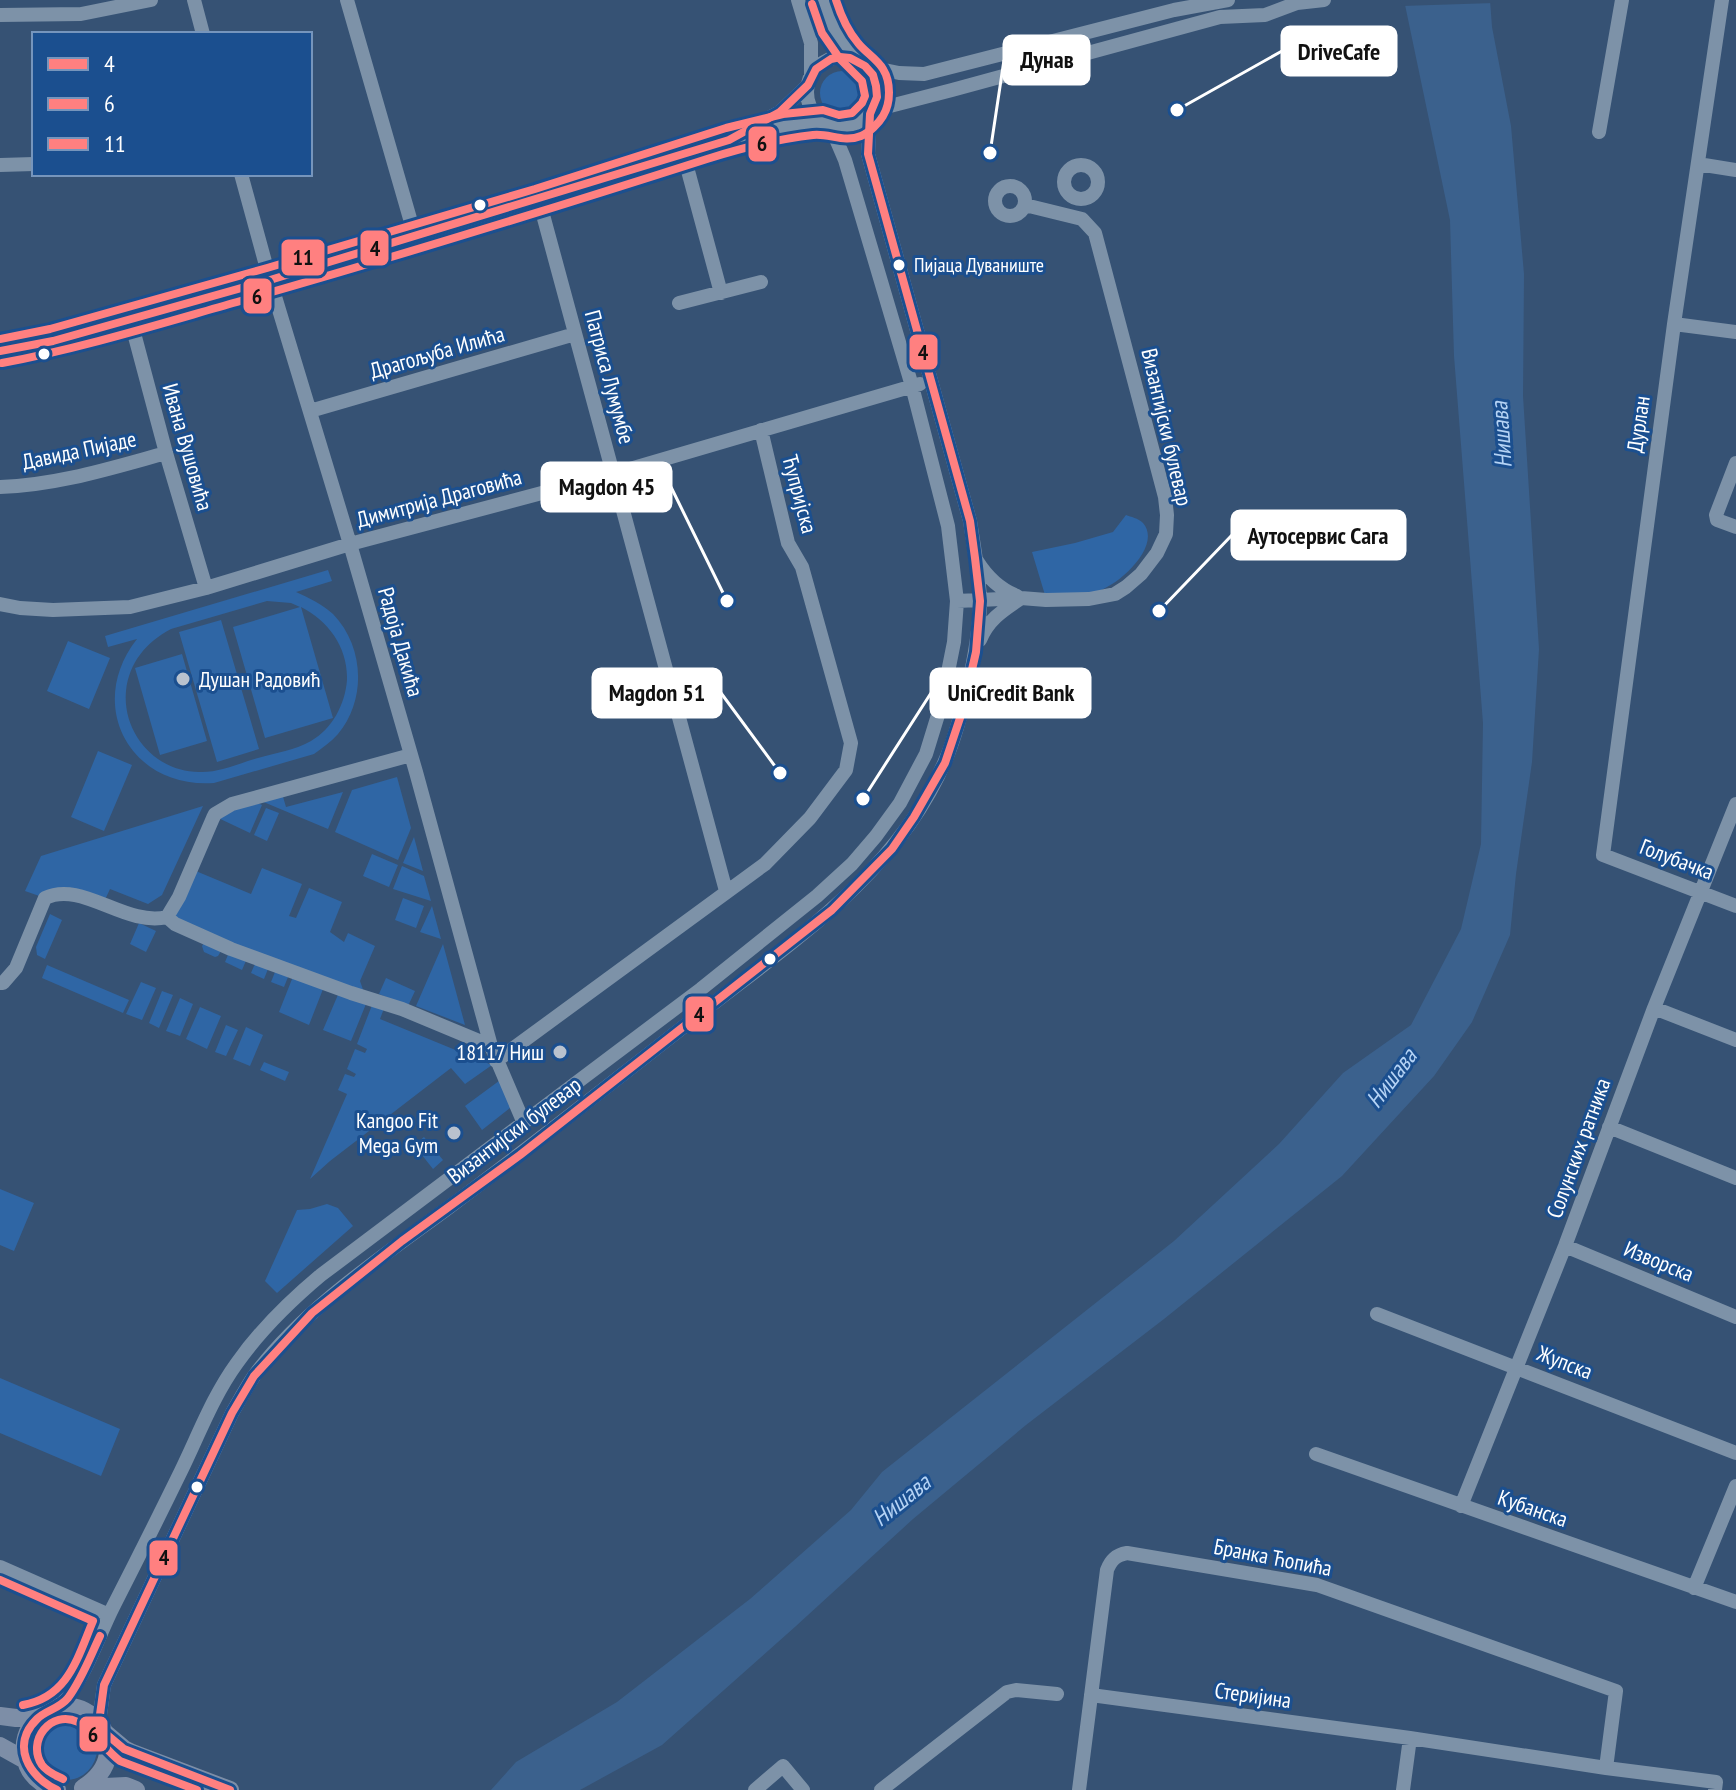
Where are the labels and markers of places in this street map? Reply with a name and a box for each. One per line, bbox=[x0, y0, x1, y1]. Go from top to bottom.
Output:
callout: DriveCafe bbox=[1282, 27, 1396, 75]
callout: Дунав bbox=[1004, 36, 1089, 84]
unlabelled marker bbox=[472, 197, 488, 213]
place label: Пијаца Дуваниште bbox=[914, 252, 1044, 278]
marker: Пијаца Дуваниште bbox=[891, 257, 907, 273]
unlabelled marker bbox=[36, 346, 52, 362]
callout: Magdon 45 bbox=[542, 463, 671, 511]
callout: Аутосервис Сага bbox=[1232, 511, 1405, 559]
place label: Душан Радовић bbox=[199, 665, 320, 693]
callout: Magdon 51 bbox=[593, 669, 721, 717]
callout: UniCredit Bank bbox=[931, 669, 1090, 717]
marker: Душан Радовић bbox=[174, 670, 192, 688]
unlabelled marker bbox=[762, 951, 778, 967]
place label: 18117 Ниш bbox=[456, 1038, 544, 1066]
marker: 18117 Ниш bbox=[551, 1043, 569, 1061]
place label: Kangoo Fit Mega Gym bbox=[356, 1106, 438, 1159]
marker: Kangoo Fit Mega Gym bbox=[445, 1124, 463, 1142]
unlabelled marker bbox=[189, 1479, 205, 1495]

